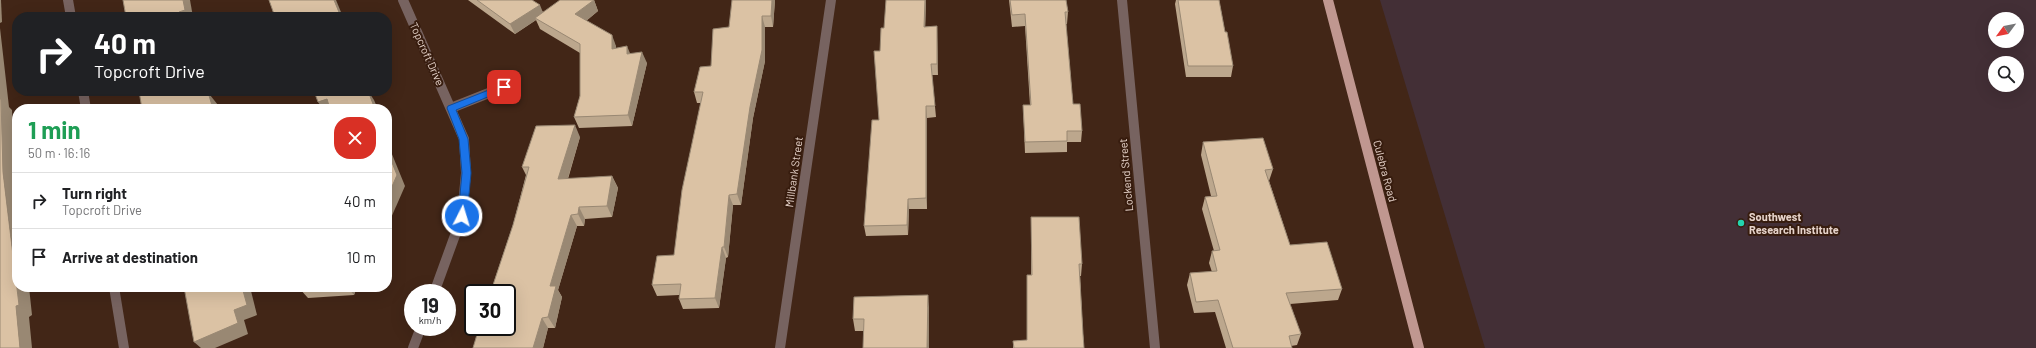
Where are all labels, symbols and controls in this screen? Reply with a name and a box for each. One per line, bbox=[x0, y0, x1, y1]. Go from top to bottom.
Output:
north arrow bbox=[1988, 12, 2024, 48]
map controls bbox=[1988, 12, 2024, 92]
street label: Topcroft Drive bbox=[408, 20, 447, 87]
text: 40 m bbox=[94, 26, 156, 60]
icon: right bbox=[28, 28, 80, 80]
button: search bbox=[1988, 56, 2024, 92]
text: Topcroft Drive bbox=[94, 60, 205, 82]
pin bbox=[487, 70, 521, 104]
icon: arrive bbox=[493, 76, 515, 98]
text: 1 min bbox=[28, 115, 81, 144]
button: close bbox=[334, 117, 376, 159]
street label: Millbank Street bbox=[782, 136, 805, 208]
street label: Lockend Street bbox=[1116, 138, 1135, 212]
street label: Culebra Road bbox=[1371, 139, 1400, 203]
text: 50 m · 16:16 bbox=[28, 145, 90, 161]
text: Turn right bbox=[62, 184, 127, 202]
icon: right bbox=[28, 190, 50, 212]
text: 40 m bbox=[344, 192, 376, 210]
position arrow bbox=[441, 195, 483, 237]
text: Topcroft Drive bbox=[62, 202, 142, 218]
place label: Southwest Research Institute bbox=[1749, 210, 1839, 236]
marker: Southwest Research Institute bbox=[1736, 218, 1746, 228]
icon: arrive bbox=[28, 246, 50, 268]
text: Arrive at destination bbox=[62, 248, 198, 266]
text: 10 m bbox=[347, 248, 376, 266]
speed limit sign: 30 bbox=[464, 284, 516, 336]
text: 19 bbox=[421, 293, 439, 317]
text: km/h bbox=[419, 314, 441, 326]

